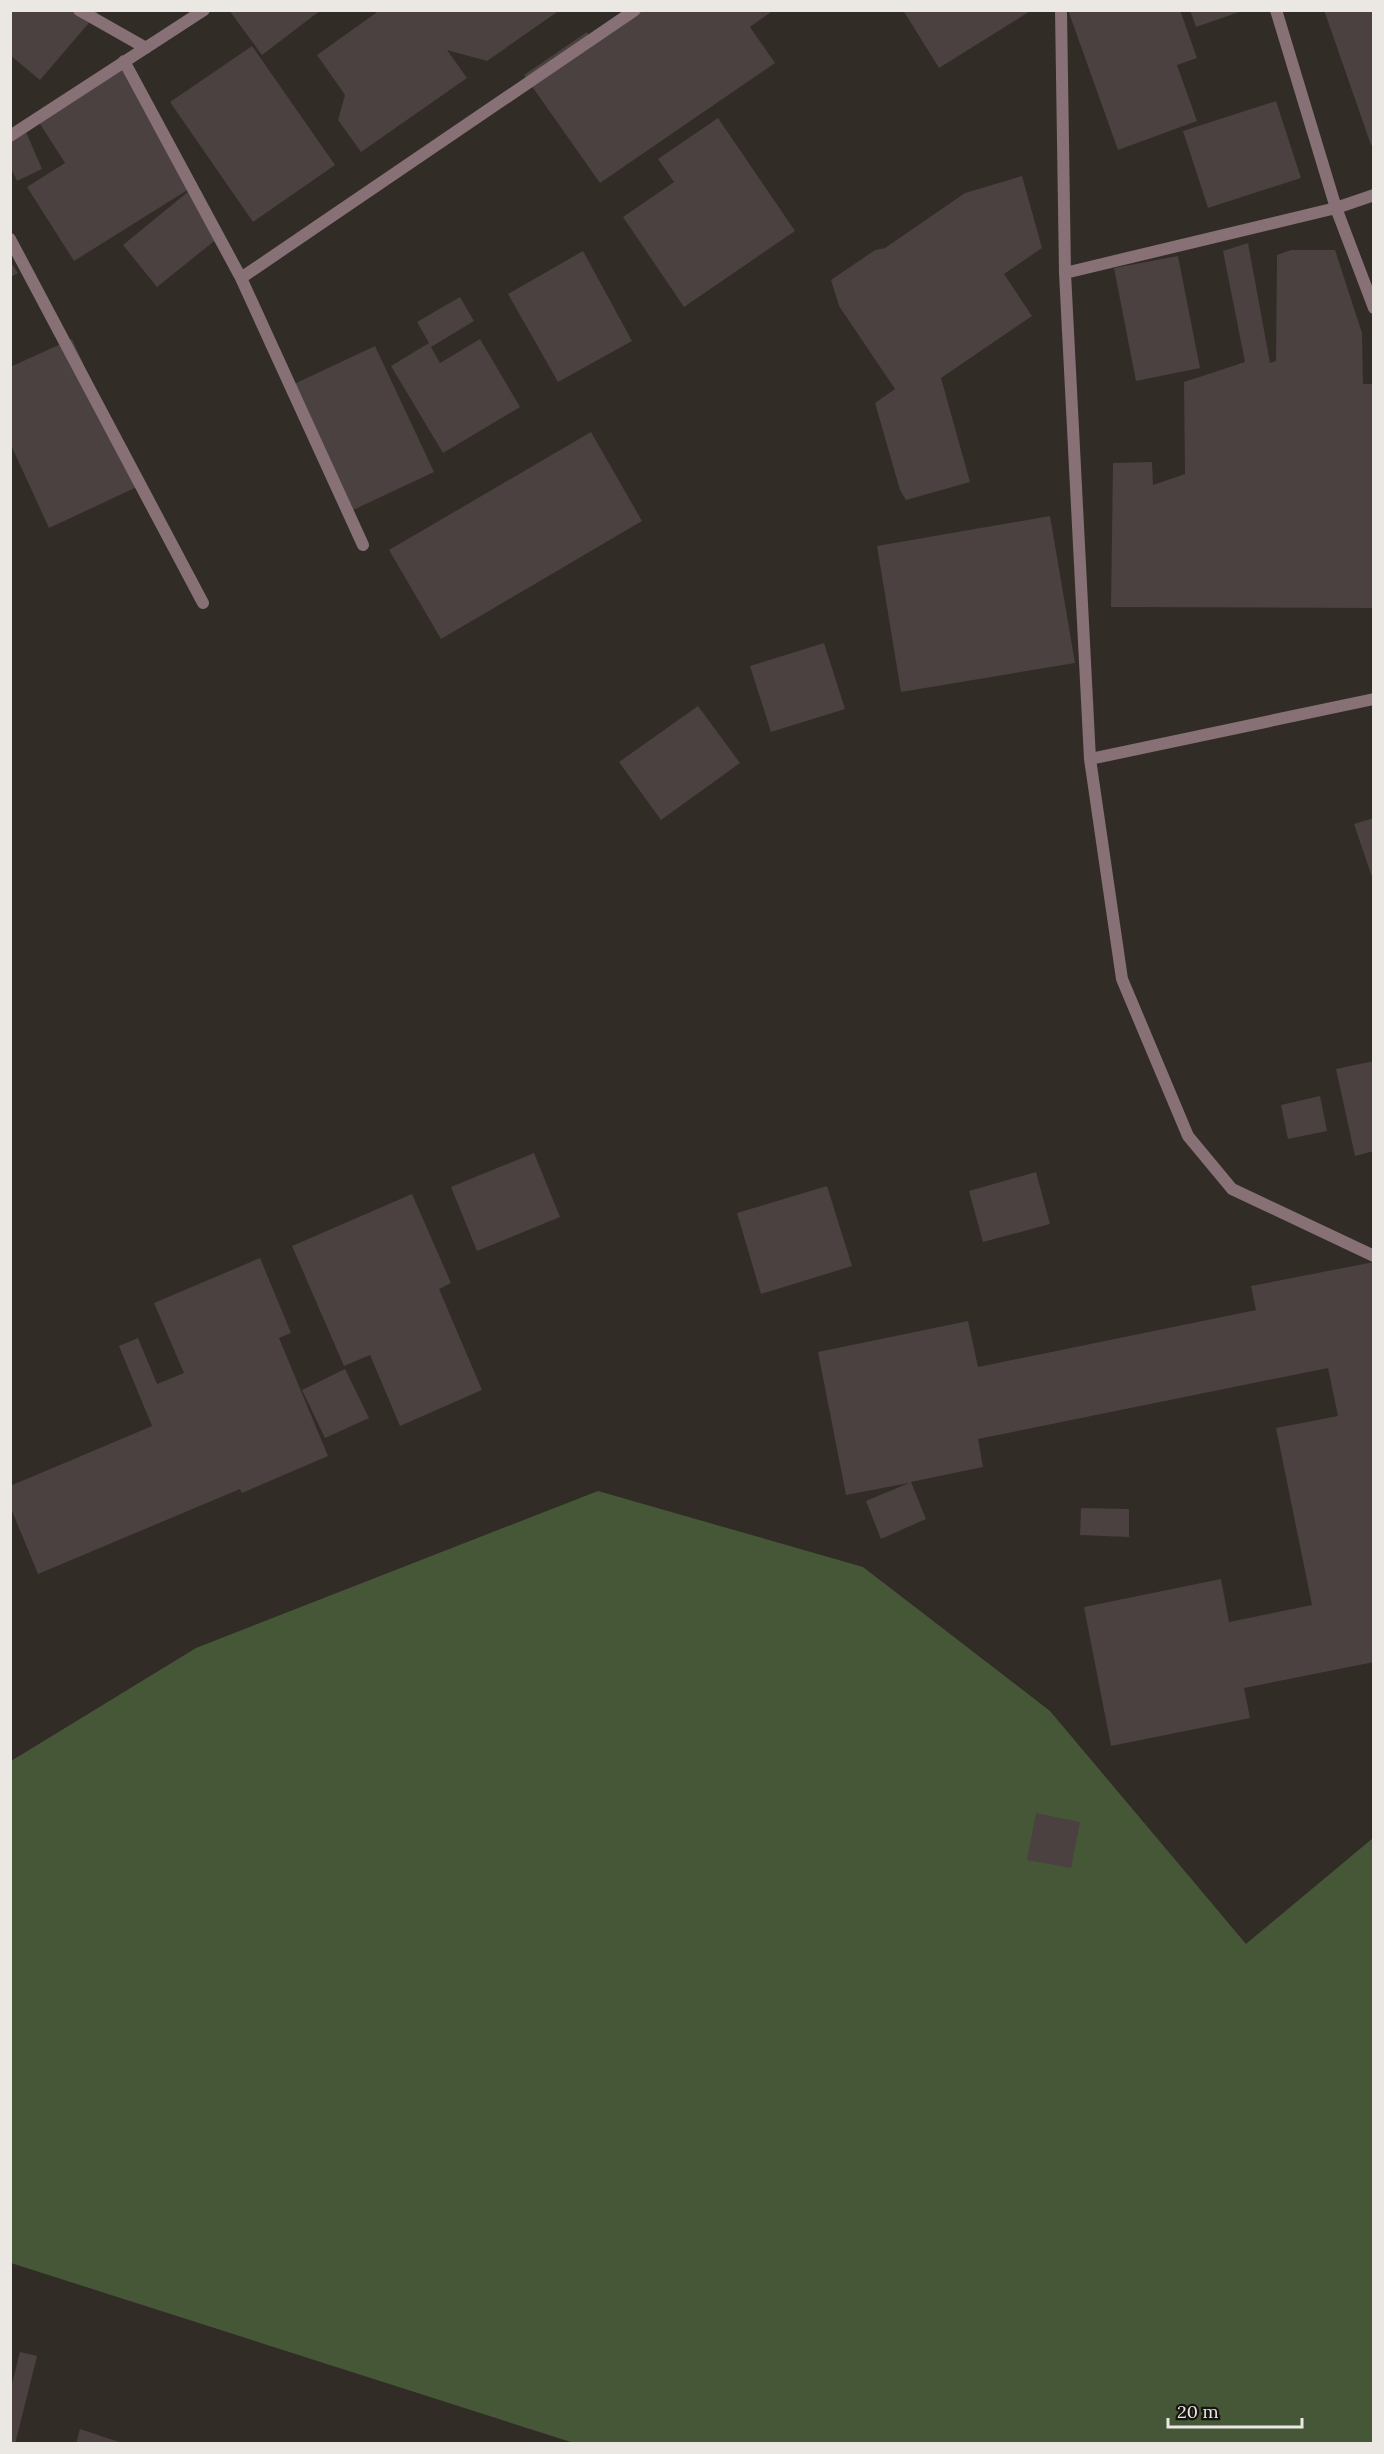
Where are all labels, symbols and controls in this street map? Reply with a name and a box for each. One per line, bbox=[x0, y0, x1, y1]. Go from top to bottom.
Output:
scale bar bbox=[1168, 2391, 1302, 2429]
text: 20 m bbox=[1177, 2400, 1219, 2423]

